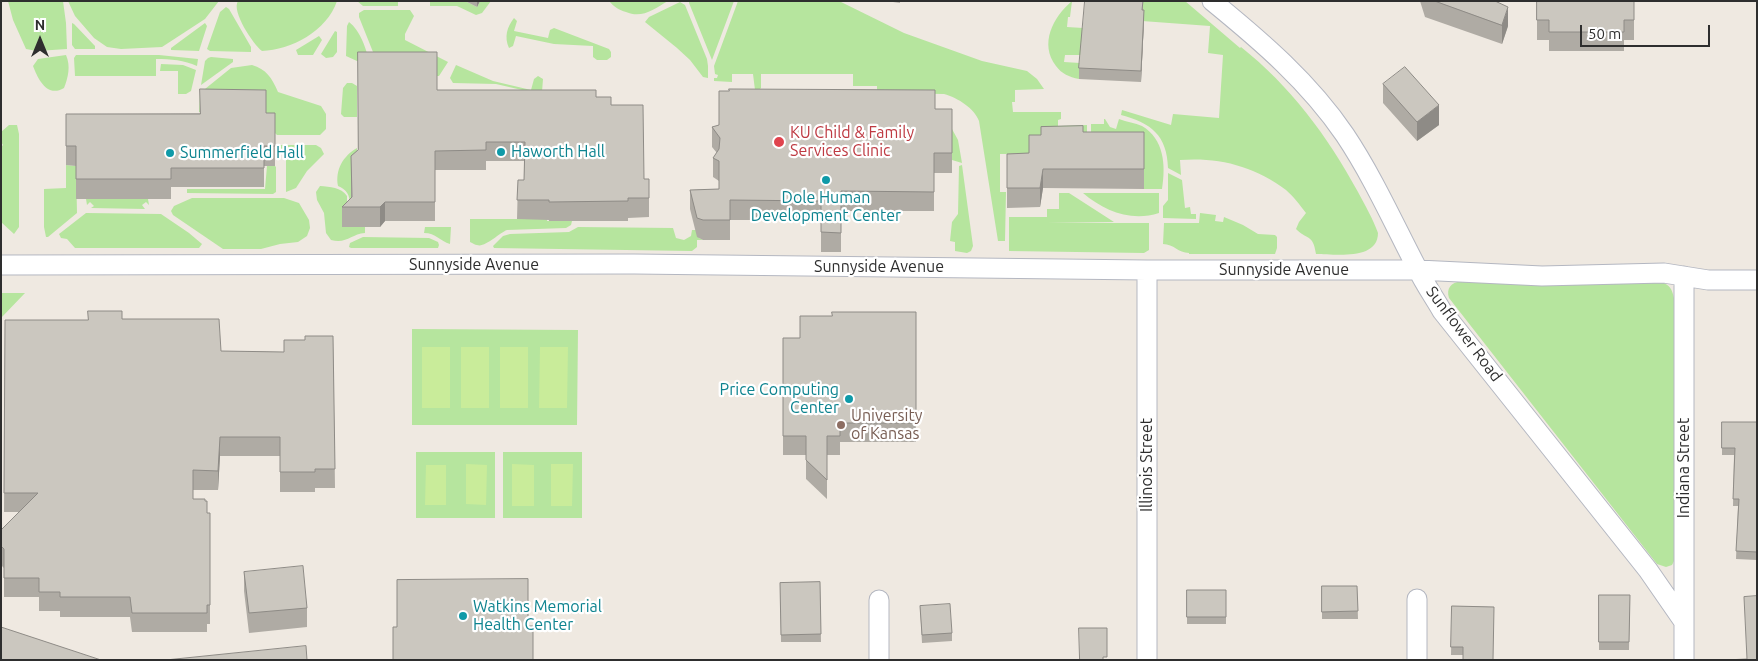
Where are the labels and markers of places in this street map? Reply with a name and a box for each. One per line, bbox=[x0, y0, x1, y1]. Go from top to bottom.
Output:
place label: KU Child & Family Services Clinic bbox=[790, 123, 914, 161]
marker: KU Child & Family Services Clinic bbox=[772, 135, 786, 149]
place label: Haworth Hall bbox=[511, 142, 605, 162]
place label: Summerfield Hall bbox=[180, 143, 304, 163]
marker: Haworth Hall bbox=[495, 146, 507, 158]
marker: Summerfield Hall bbox=[164, 147, 176, 159]
marker: Dole Human Development Center bbox=[820, 174, 832, 186]
place label: Dole Human Development Center bbox=[751, 188, 901, 226]
place label: Price Computing Center bbox=[720, 380, 839, 418]
marker: Price Computing Center bbox=[843, 393, 855, 405]
place label: University of Kansas bbox=[851, 406, 922, 444]
marker: University of Kansas bbox=[835, 419, 847, 431]
place label: Watkins Memorial Health Center bbox=[473, 597, 602, 635]
marker: Watkins Memorial Health Center bbox=[457, 610, 469, 622]

